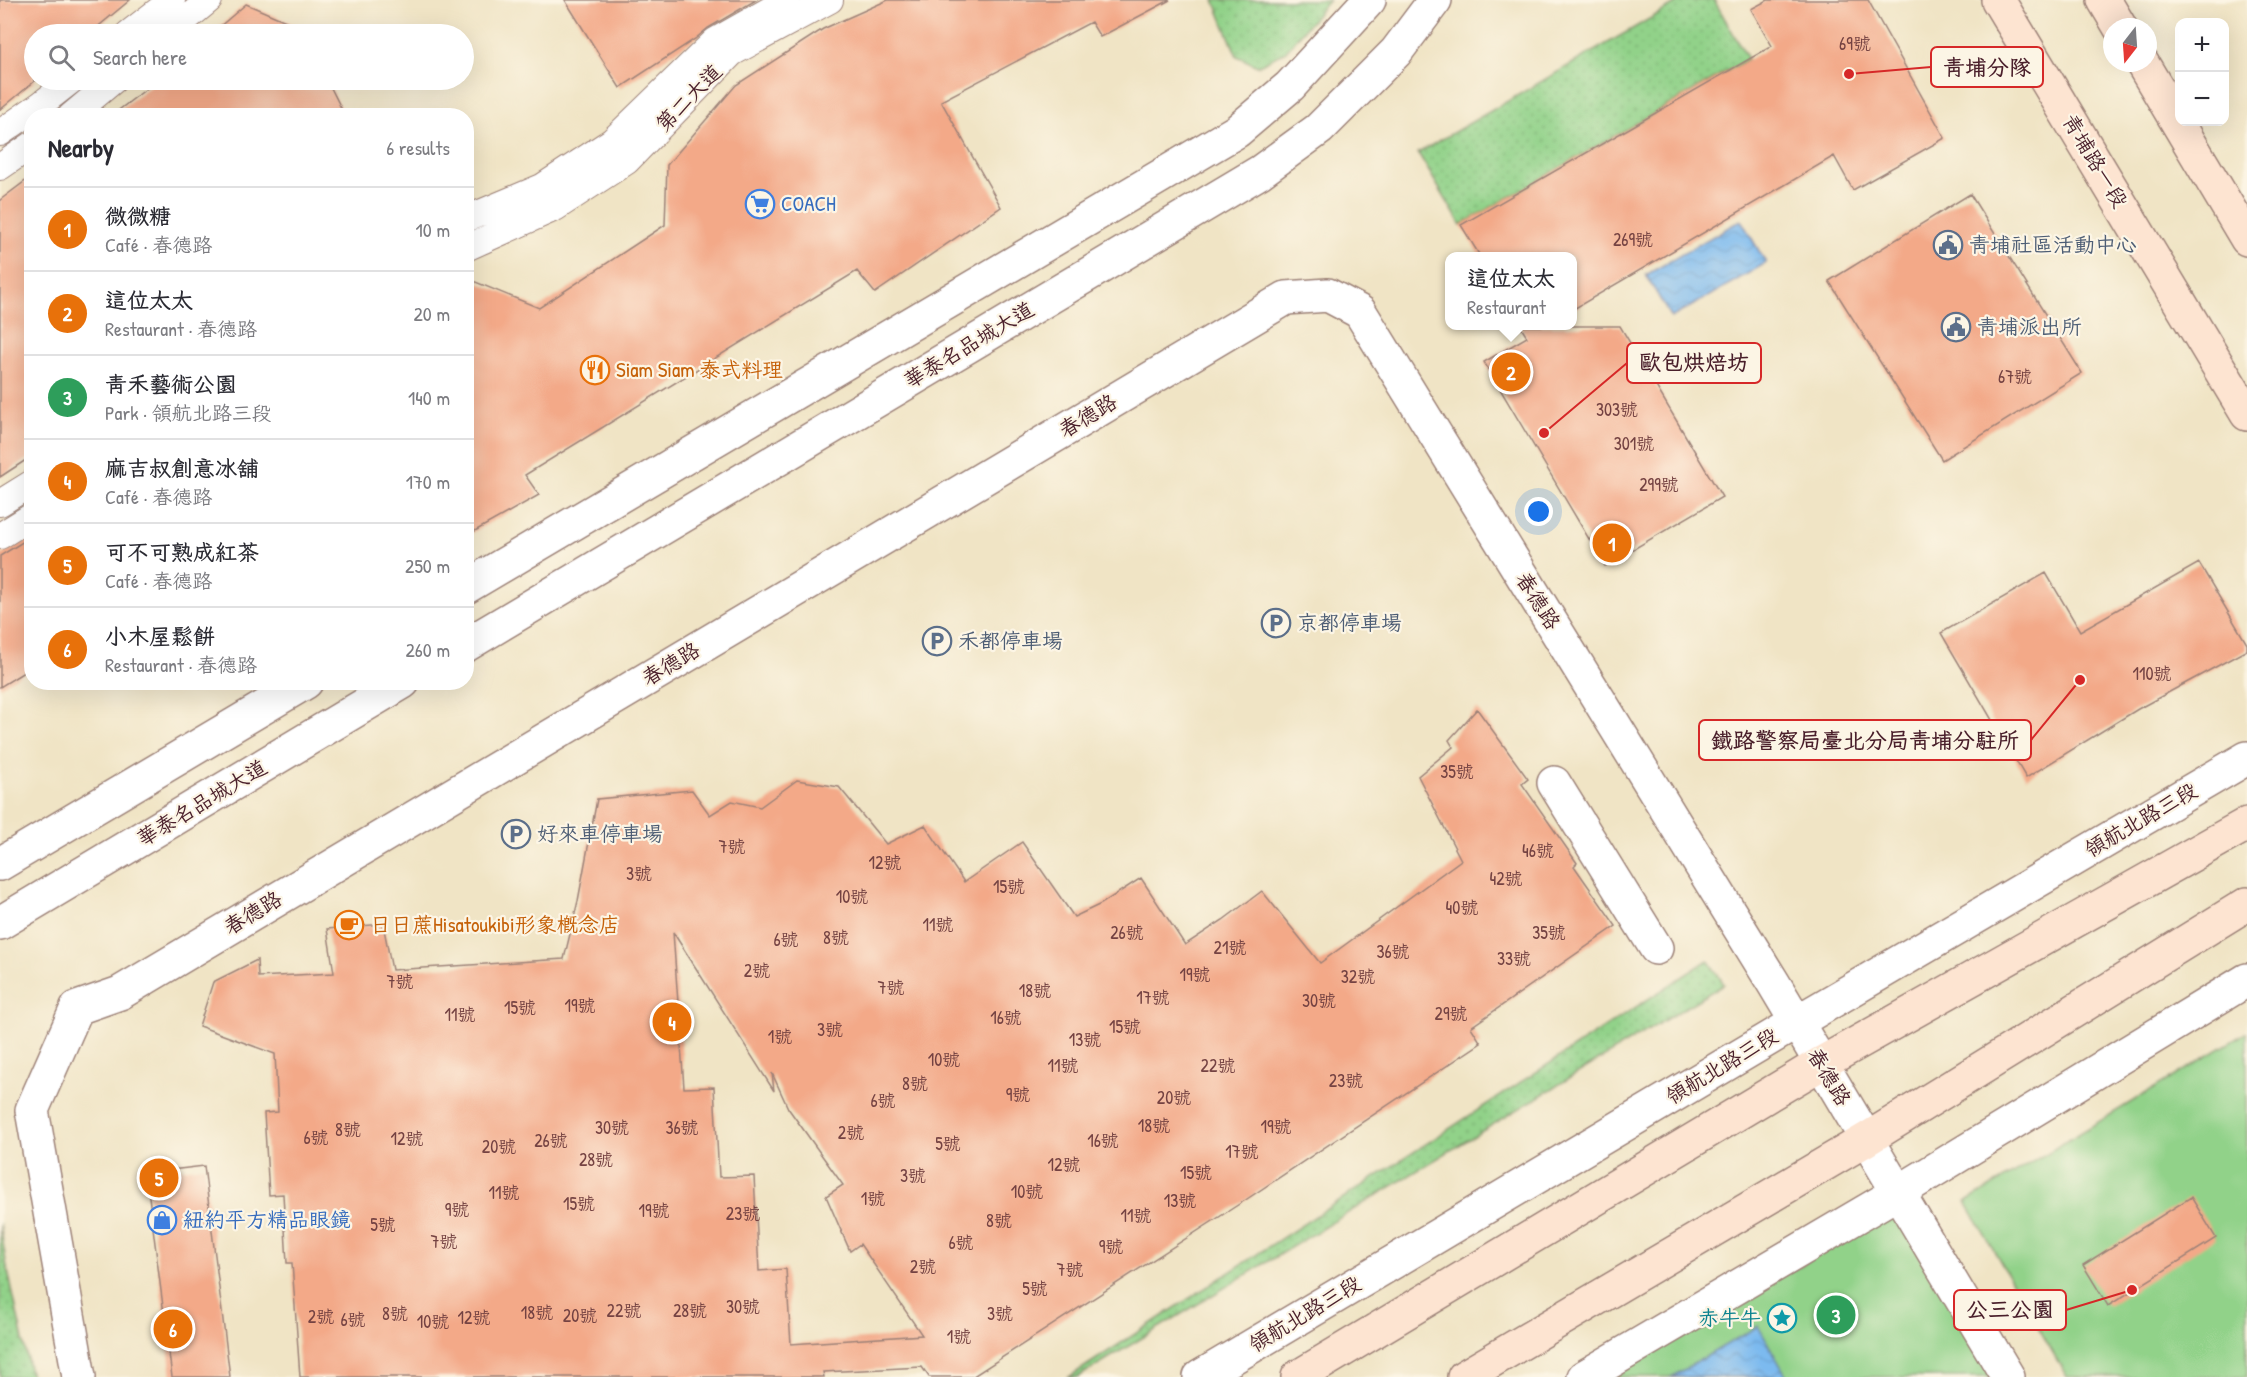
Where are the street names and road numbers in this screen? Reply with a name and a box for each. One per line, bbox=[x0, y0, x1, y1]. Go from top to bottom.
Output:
street label: 第二大道 bbox=[649, 57, 728, 138]
street label: 青埔路一段 bbox=[2056, 108, 2135, 213]
street label: 華泰名品城大道 bbox=[898, 294, 1039, 395]
street label: 春德路 bbox=[1053, 387, 1122, 444]
street label: 春德路 bbox=[1509, 566, 1567, 635]
street label: 春德路 bbox=[636, 635, 705, 692]
street label: 華泰名品城大道 bbox=[131, 752, 272, 853]
street label: 領航北路三段 bbox=[2079, 776, 2203, 864]
street label: 春德路 bbox=[218, 884, 287, 941]
street label: 領航北路三段 bbox=[1660, 1021, 1783, 1110]
street label: 春德路 bbox=[1801, 1042, 1858, 1111]
street label: 領航北路三段 bbox=[1243, 1269, 1366, 1358]

